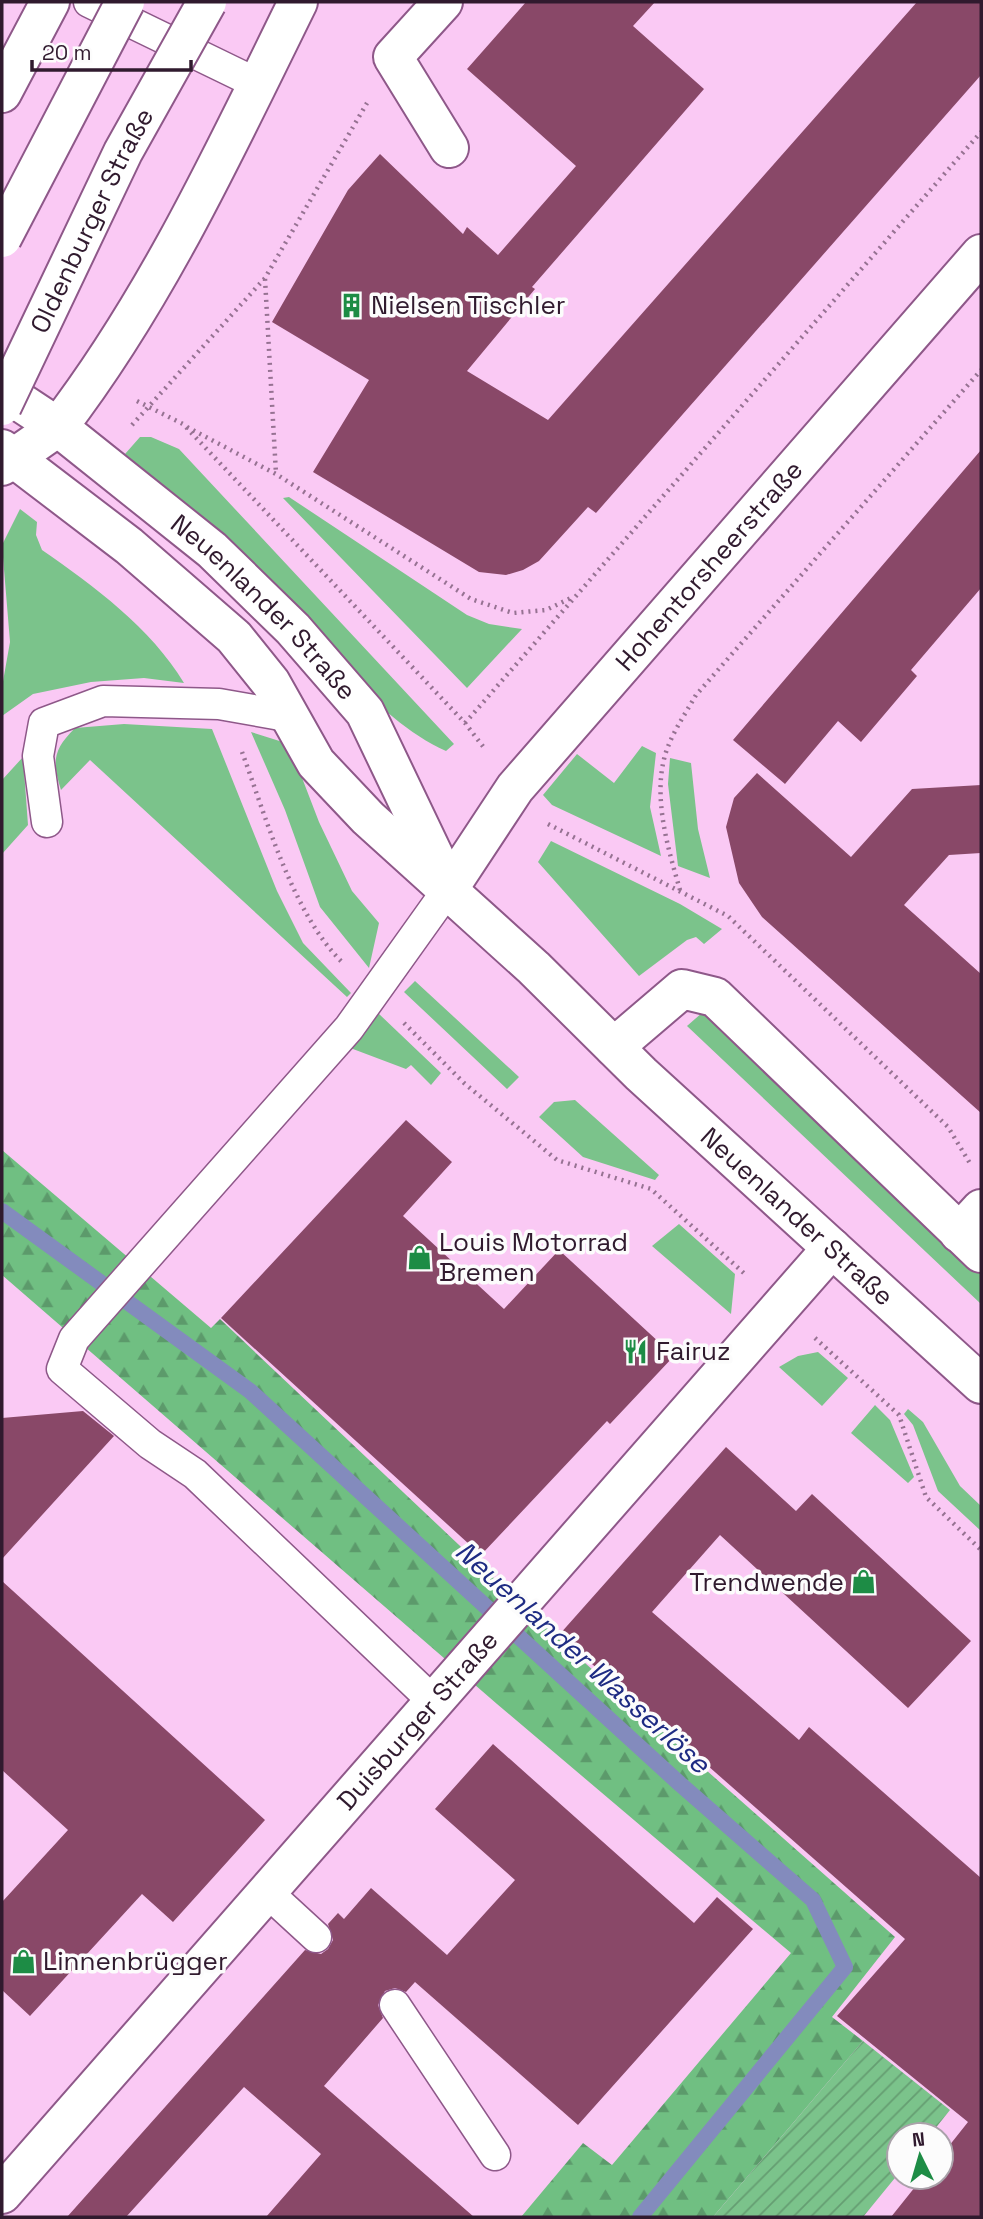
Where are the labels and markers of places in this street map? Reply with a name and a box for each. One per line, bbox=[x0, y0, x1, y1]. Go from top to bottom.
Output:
place label: Nielsen Tischler bbox=[371, 288, 566, 322]
building icon: Nielsen Tischler bbox=[337, 291, 365, 319]
place label: Louis Motorrad Bremen bbox=[439, 1225, 628, 1289]
shop icon: Louis Motorrad Bremen bbox=[405, 1243, 433, 1271]
place label: Fairuz bbox=[656, 1334, 730, 1368]
restaurant icon: Fairuz bbox=[622, 1337, 650, 1365]
place label: Trendwende bbox=[689, 1565, 844, 1599]
shop icon: Trendwende bbox=[850, 1568, 878, 1596]
place label: Linnenbrügger bbox=[43, 1944, 228, 1978]
shop icon: Linnenbrügger bbox=[9, 1947, 37, 1975]

